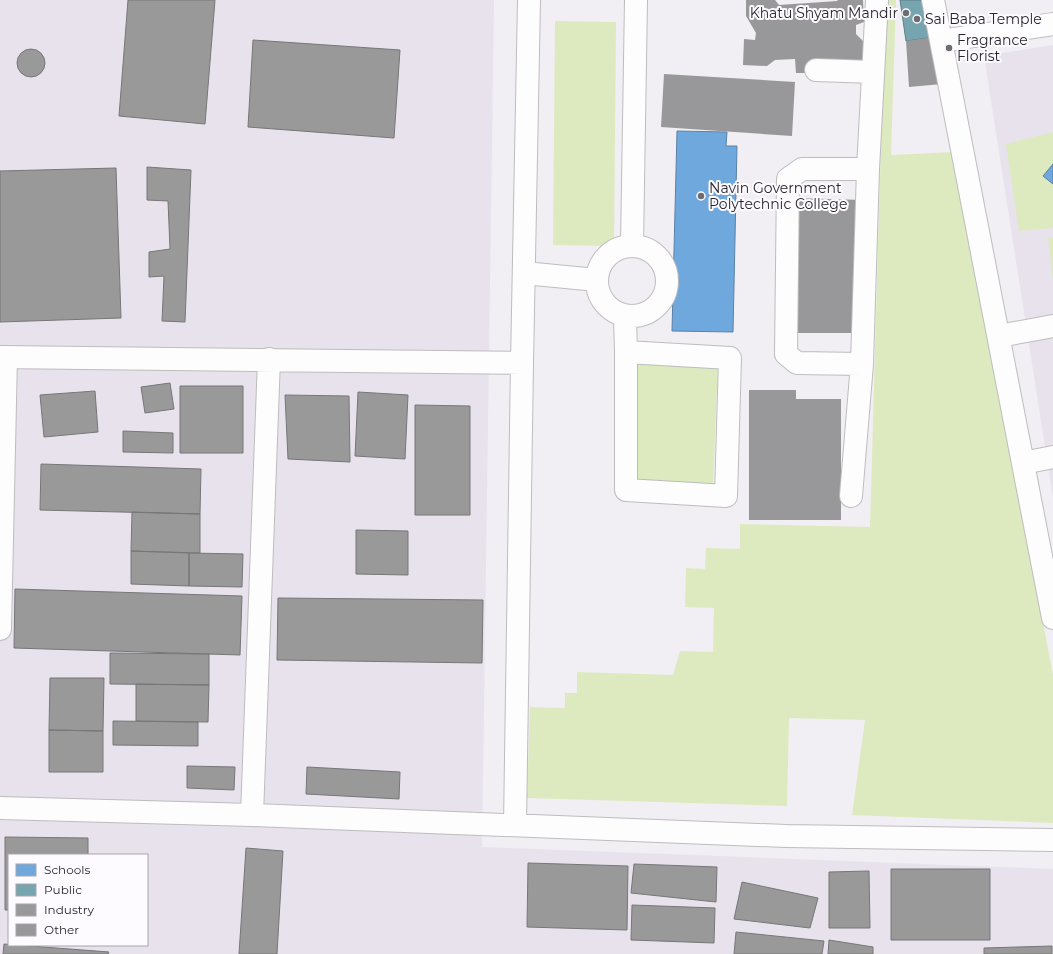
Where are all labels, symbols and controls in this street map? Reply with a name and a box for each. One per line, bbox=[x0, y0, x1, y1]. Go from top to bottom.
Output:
place label: Khatu Shyam Mandir bbox=[750, 4, 898, 22]
marker: Khatu Shyam Mandir bbox=[901, 8, 911, 18]
place label: Sai Baba Temple bbox=[925, 10, 1042, 28]
marker: Sai Baba Temple bbox=[912, 14, 922, 24]
place label: Fragrance Florist bbox=[957, 31, 1028, 65]
marker: Fragrance Florist bbox=[944, 43, 954, 53]
place label: Navin Government Polytechnic College bbox=[709, 179, 847, 213]
marker: Navin Government Polytechnic College bbox=[696, 191, 706, 201]
legend bbox=[8, 854, 148, 946]
text: Schools bbox=[44, 862, 90, 877]
text: Public bbox=[44, 882, 82, 897]
text: Industry bbox=[44, 902, 94, 917]
text: Other bbox=[44, 922, 79, 937]

